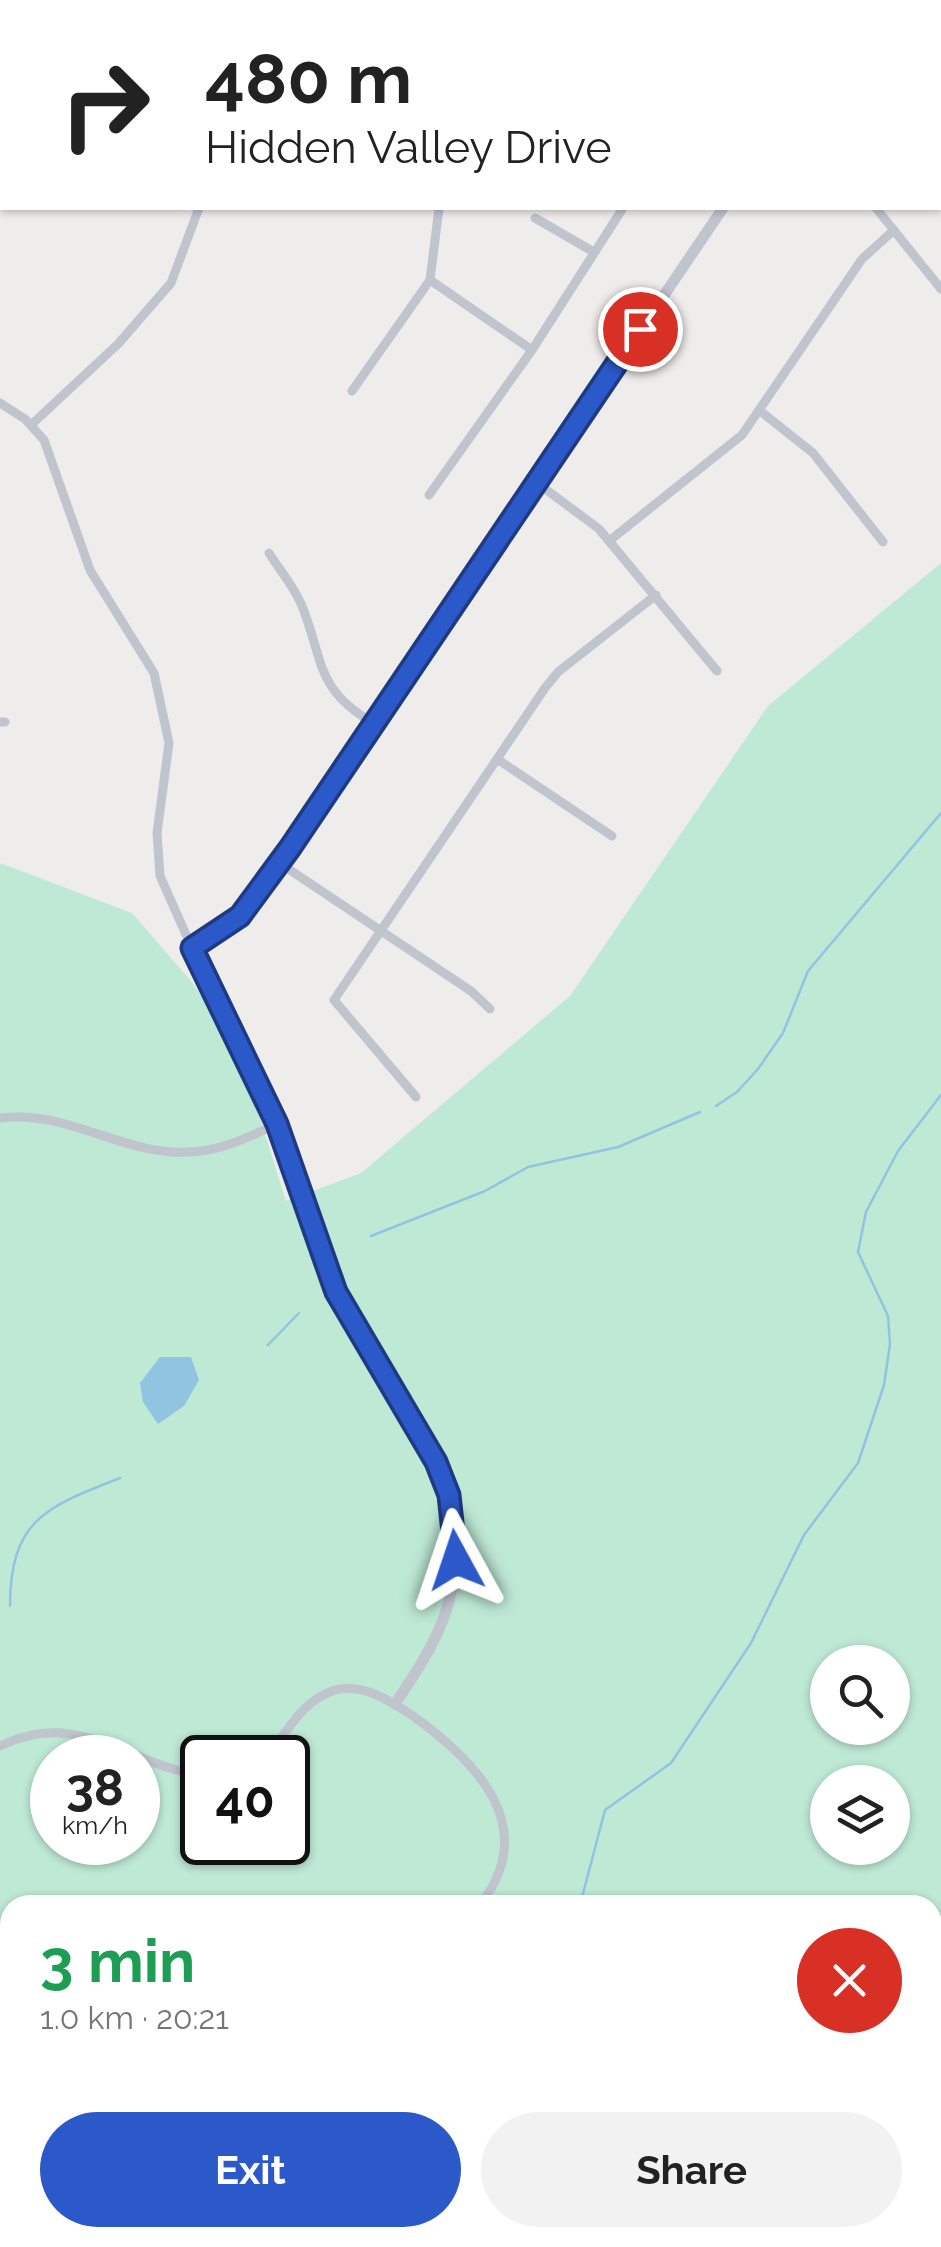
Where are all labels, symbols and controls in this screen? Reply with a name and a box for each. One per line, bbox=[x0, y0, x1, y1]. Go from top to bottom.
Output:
text: 480 m bbox=[205, 37, 412, 119]
icon: right bbox=[40, 40, 170, 170]
text: Hidden Valley Drive bbox=[205, 121, 612, 174]
pin bbox=[598, 287, 683, 372]
icon: arrive bbox=[613, 302, 668, 357]
position arrow bbox=[404, 1508, 508, 1612]
map controls bbox=[810, 1645, 910, 1865]
button: search bbox=[810, 1645, 910, 1745]
speed limit sign: 40 bbox=[180, 1735, 310, 1865]
text: 38 bbox=[66, 1758, 124, 1817]
button: layers bbox=[810, 1765, 910, 1865]
text: km/h bbox=[62, 1810, 128, 1840]
text: 3 min bbox=[40, 1926, 195, 1996]
button: close bbox=[797, 1928, 902, 2033]
text: 1.0 km · 20:21 bbox=[40, 1999, 229, 2036]
button: Exit bbox=[40, 2112, 461, 2227]
button: Share bbox=[481, 2112, 902, 2227]

